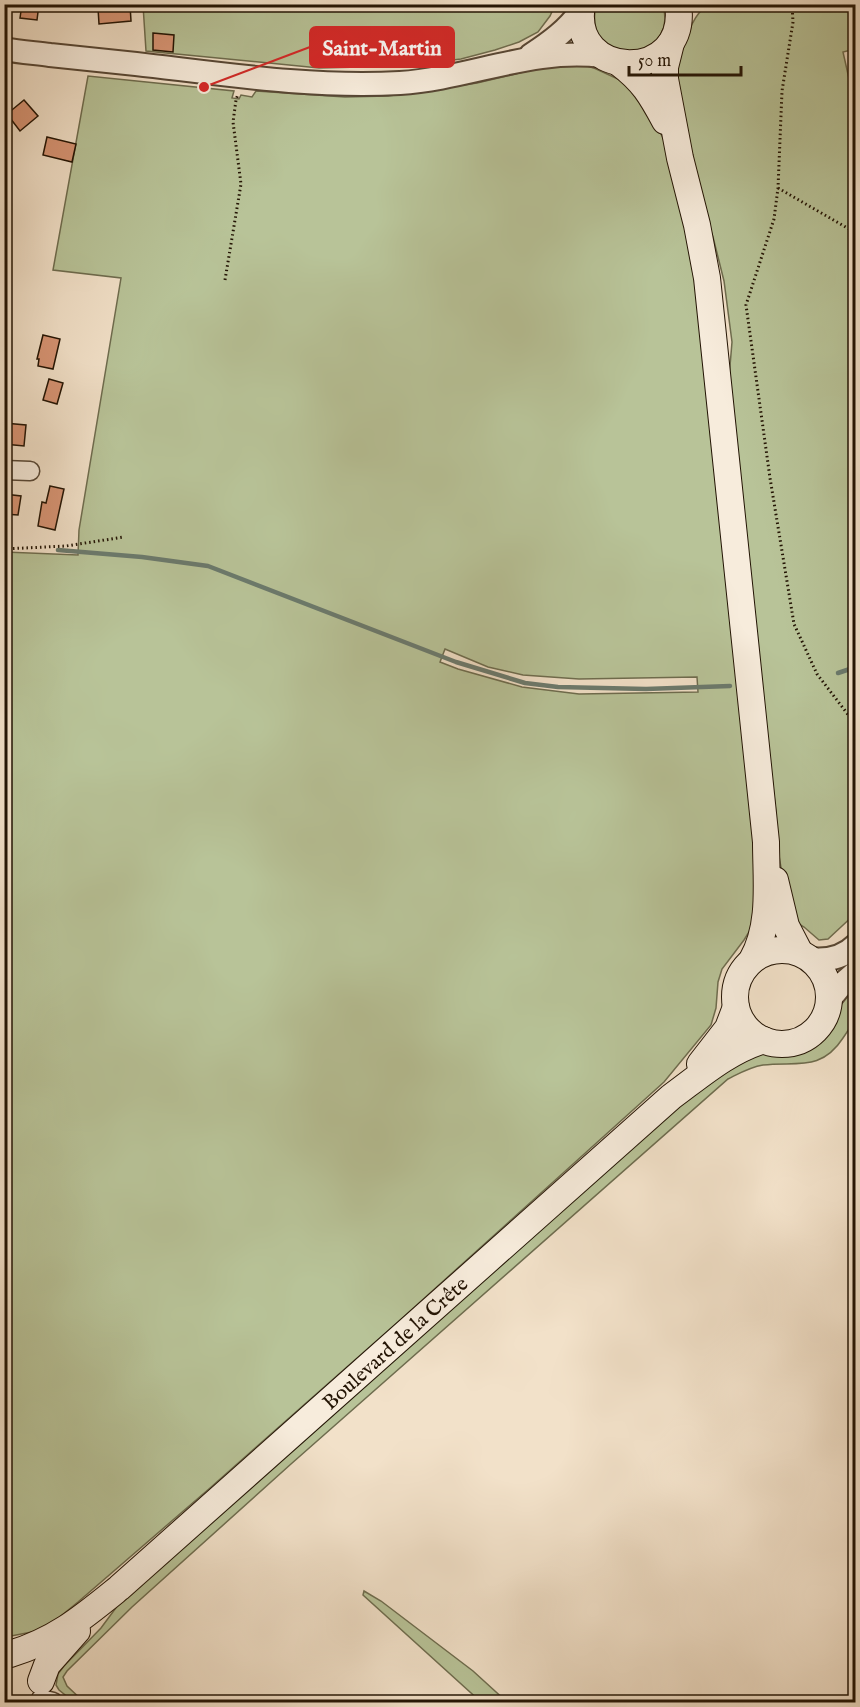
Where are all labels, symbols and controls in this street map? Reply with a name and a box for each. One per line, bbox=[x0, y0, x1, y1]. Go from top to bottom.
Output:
callout: Saint-Martin bbox=[310, 27, 454, 67]
text: Saint-Martin bbox=[322, 35, 442, 63]
scale bar bbox=[629, 39, 742, 77]
text: 50 m bbox=[638, 50, 671, 73]
street label: Boulevard de la Crête bbox=[317, 1271, 475, 1417]

